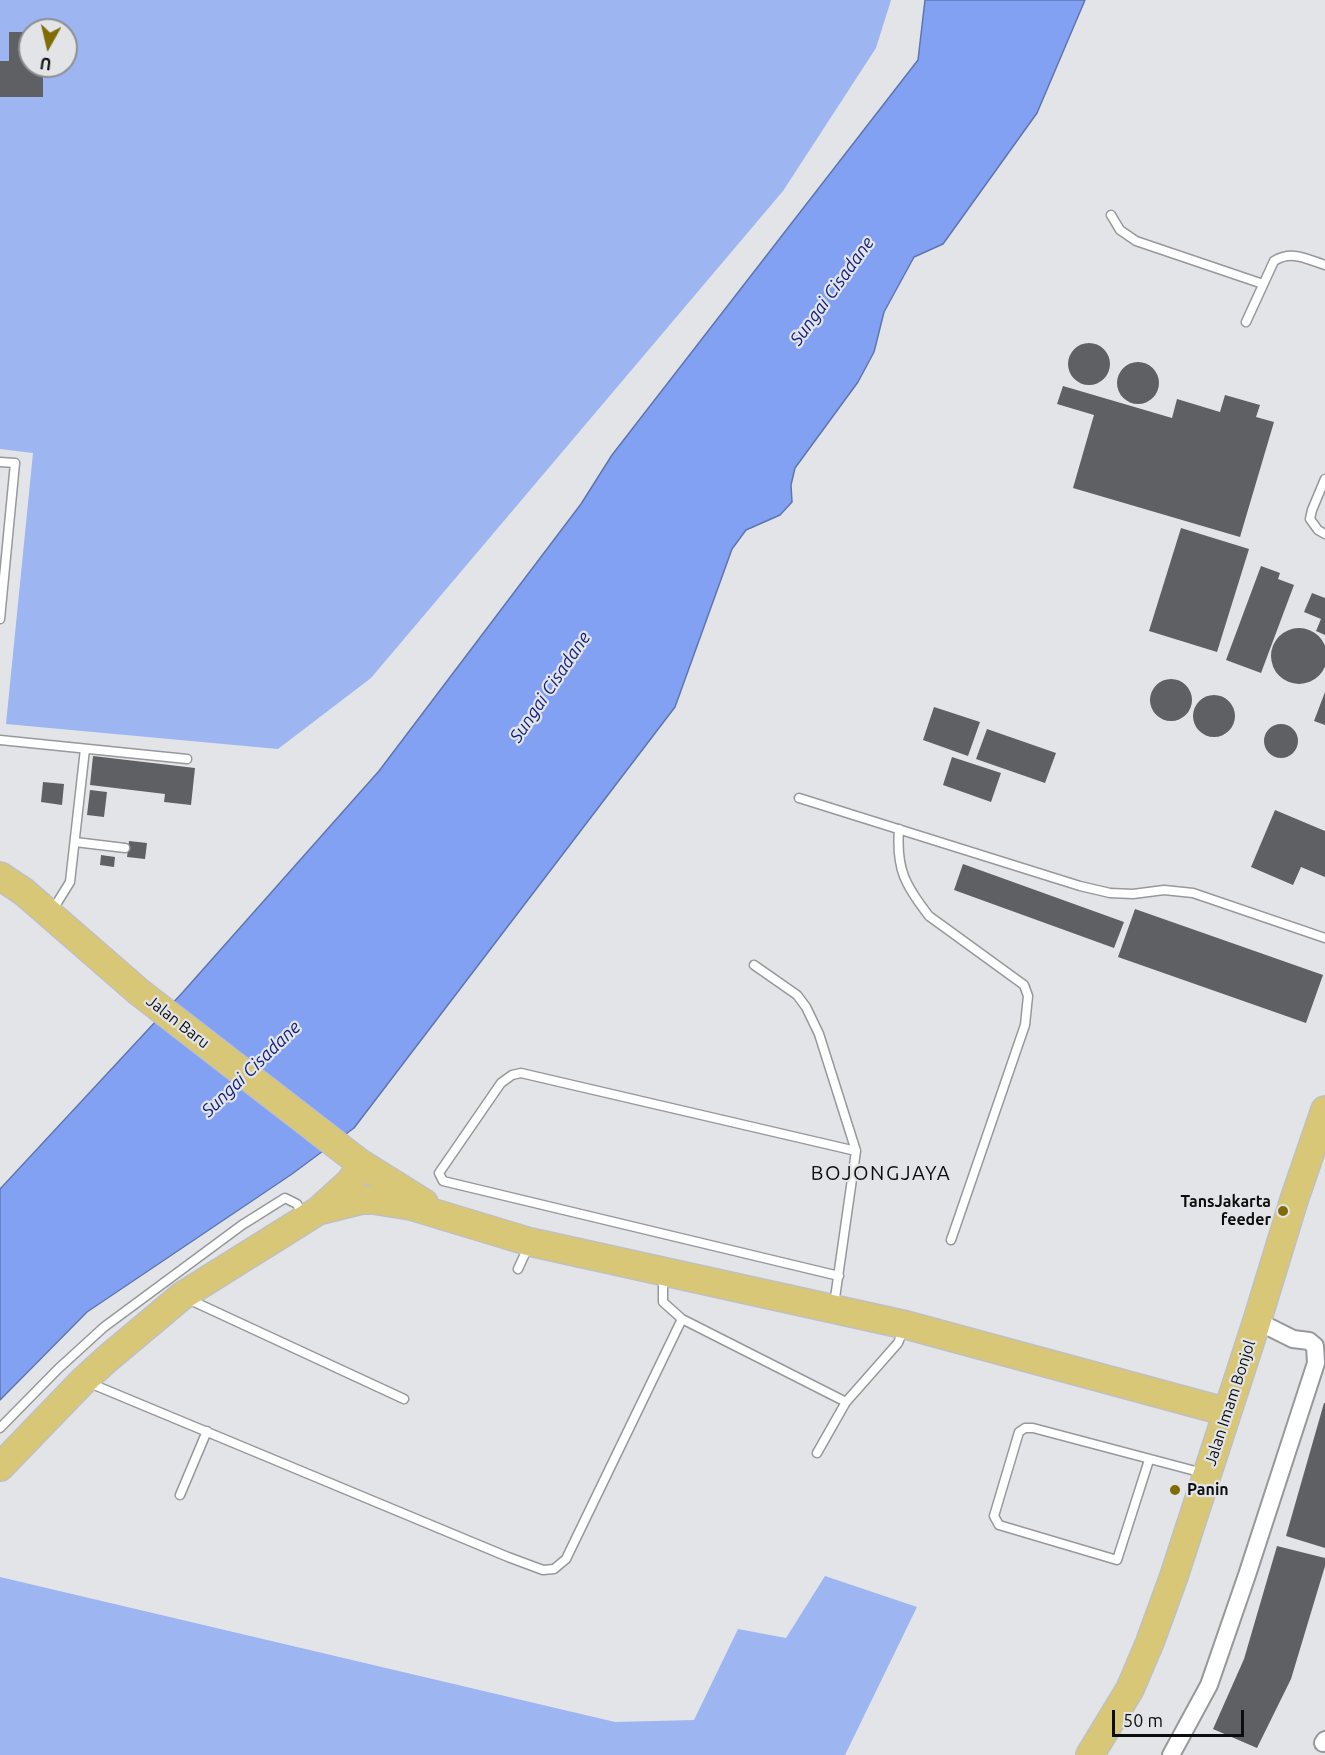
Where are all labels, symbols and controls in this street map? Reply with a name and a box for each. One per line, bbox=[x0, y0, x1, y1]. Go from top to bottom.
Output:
north arrow bbox=[18, 18, 78, 78]
text: U bbox=[39, 54, 53, 74]
water label: Sungai Cisadane bbox=[785, 233, 879, 349]
water label: Sungai Cisadane bbox=[505, 628, 595, 746]
street label: Jalan Baru bbox=[143, 991, 213, 1053]
water label: Sungai Cisadane bbox=[197, 1016, 305, 1122]
district label: BOJONGJAYA bbox=[811, 1161, 951, 1185]
place label: TansJakarta feeder bbox=[1180, 1192, 1271, 1230]
marker: TansJakarta feeder bbox=[1276, 1204, 1290, 1218]
street label: Jalan Imam Bonjol bbox=[1201, 1338, 1259, 1468]
place label: Panin bbox=[1187, 1480, 1229, 1500]
marker: Panin bbox=[1168, 1483, 1182, 1497]
scale bar bbox=[1115, 1698, 1247, 1736]
text: 50 m bbox=[1123, 1710, 1163, 1730]

